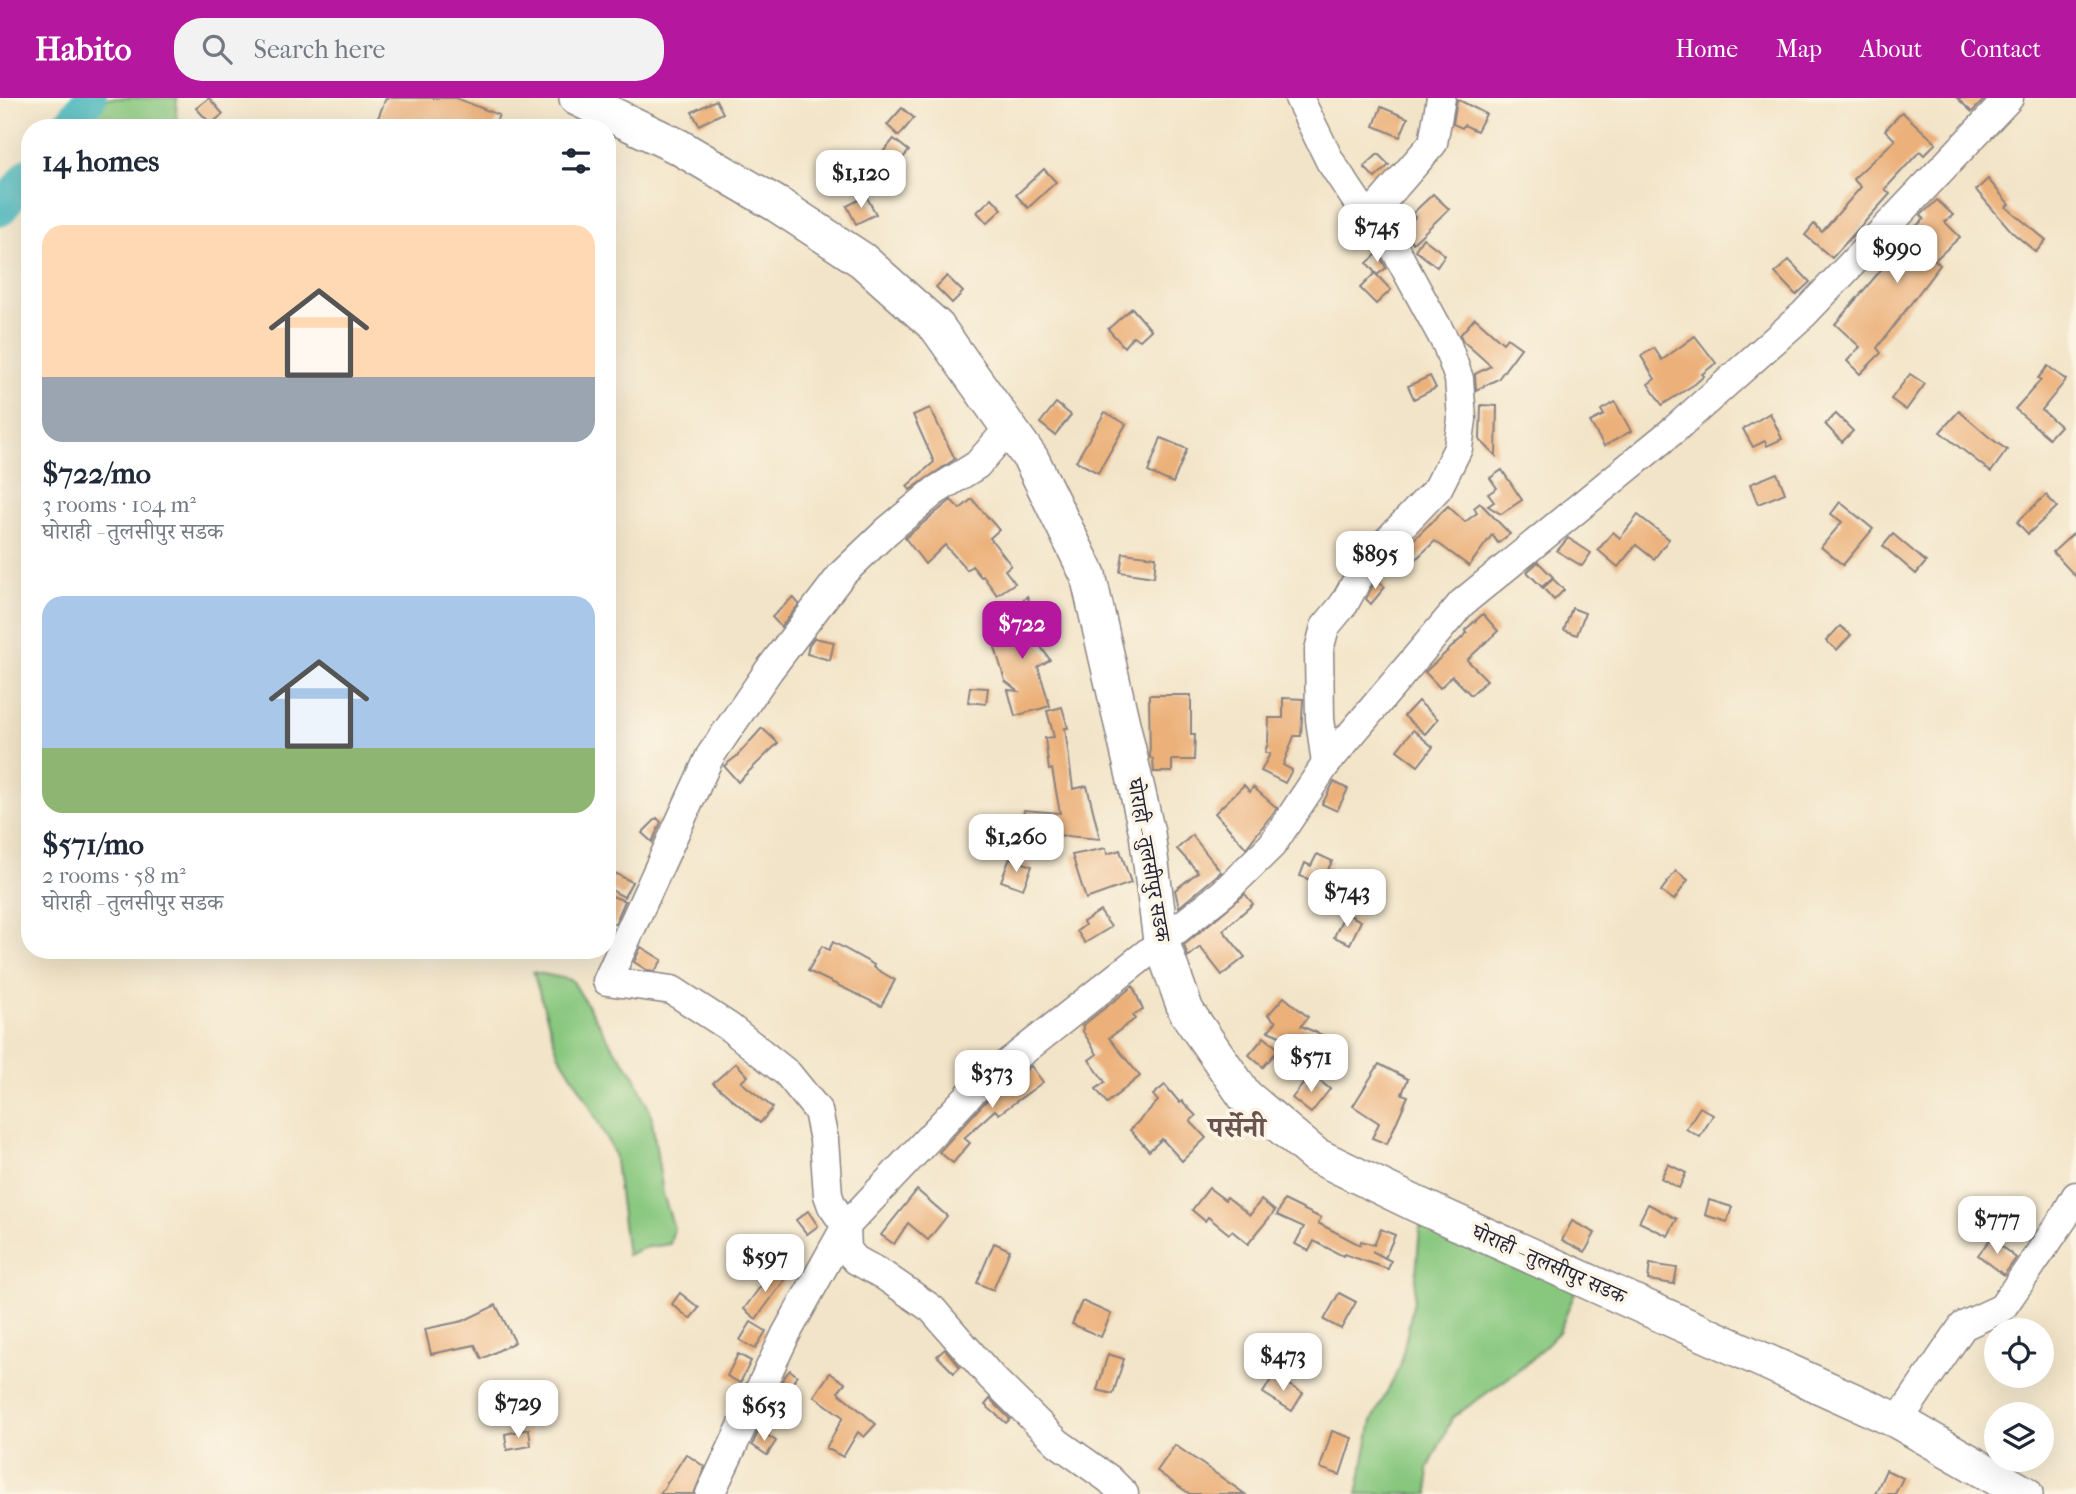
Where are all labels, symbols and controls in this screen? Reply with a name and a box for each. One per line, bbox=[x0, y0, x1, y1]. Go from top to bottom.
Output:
search box bbox=[174, 18, 664, 81]
text: Habito bbox=[35, 30, 132, 69]
icon: search bbox=[198, 30, 236, 68]
text: Search here bbox=[254, 34, 385, 65]
text: Home bbox=[1676, 35, 1738, 63]
text: Map bbox=[1776, 35, 1822, 63]
text: About bbox=[1860, 35, 1922, 63]
text: Contact bbox=[1960, 35, 2041, 63]
icon: filters bbox=[557, 142, 595, 180]
text: 14 homes bbox=[42, 144, 159, 179]
pin: $1,120 bbox=[804, 150, 918, 210]
text: $1,120 bbox=[832, 159, 890, 186]
pin: $745 bbox=[1336, 204, 1418, 264]
text: $745 bbox=[1354, 213, 1400, 240]
pin: $990 bbox=[1856, 226, 1938, 285]
text: $990 bbox=[1872, 234, 1922, 261]
icon: home bbox=[256, 270, 382, 396]
text: $722/mo bbox=[42, 456, 151, 491]
text: 3 rooms · 104 m² bbox=[42, 491, 196, 518]
text: घोराही - तुलसीपुर सडक bbox=[42, 518, 223, 545]
pin: $895 bbox=[1334, 532, 1416, 591]
text: $895 bbox=[1352, 540, 1398, 567]
pin: $722 bbox=[981, 602, 1063, 661]
text: $722 bbox=[998, 610, 1046, 637]
icon: home bbox=[256, 641, 382, 767]
street label: घोराही - तुलसीपुर सडक bbox=[1121, 775, 1175, 945]
pin: $1,260 bbox=[959, 814, 1073, 874]
text: $1,260 bbox=[985, 823, 1047, 850]
text: $571/mo bbox=[42, 827, 144, 862]
text: 2 rooms · 58 m² bbox=[42, 862, 186, 889]
pin: $743 bbox=[1306, 870, 1388, 929]
text: $743 bbox=[1324, 878, 1370, 905]
text: घोराही - तुलसीपुर सडक bbox=[42, 889, 223, 916]
pin: $571 bbox=[1270, 1034, 1352, 1094]
text: $571 bbox=[1290, 1043, 1332, 1070]
pin: $373 bbox=[951, 1051, 1033, 1110]
text: $373 bbox=[971, 1059, 1013, 1086]
district label: पर्सेनी bbox=[1206, 1111, 1268, 1144]
pin: $777 bbox=[1956, 1196, 2038, 1256]
text: $777 bbox=[1974, 1205, 2020, 1232]
street label: घोराही - तुलसीपुर सडक bbox=[1467, 1219, 1631, 1311]
pin: $597 bbox=[724, 1234, 806, 1294]
text: $597 bbox=[742, 1243, 788, 1270]
map controls bbox=[1984, 1318, 2054, 1472]
button: locate bbox=[1984, 1318, 2054, 1388]
pin: $473 bbox=[1242, 1334, 1324, 1393]
text: $473 bbox=[1260, 1342, 1306, 1369]
pin: $729 bbox=[477, 1380, 559, 1440]
pin: $653 bbox=[723, 1384, 805, 1443]
text: $729 bbox=[494, 1389, 542, 1416]
text: $653 bbox=[742, 1392, 786, 1419]
button: layers bbox=[1984, 1402, 2054, 1472]

